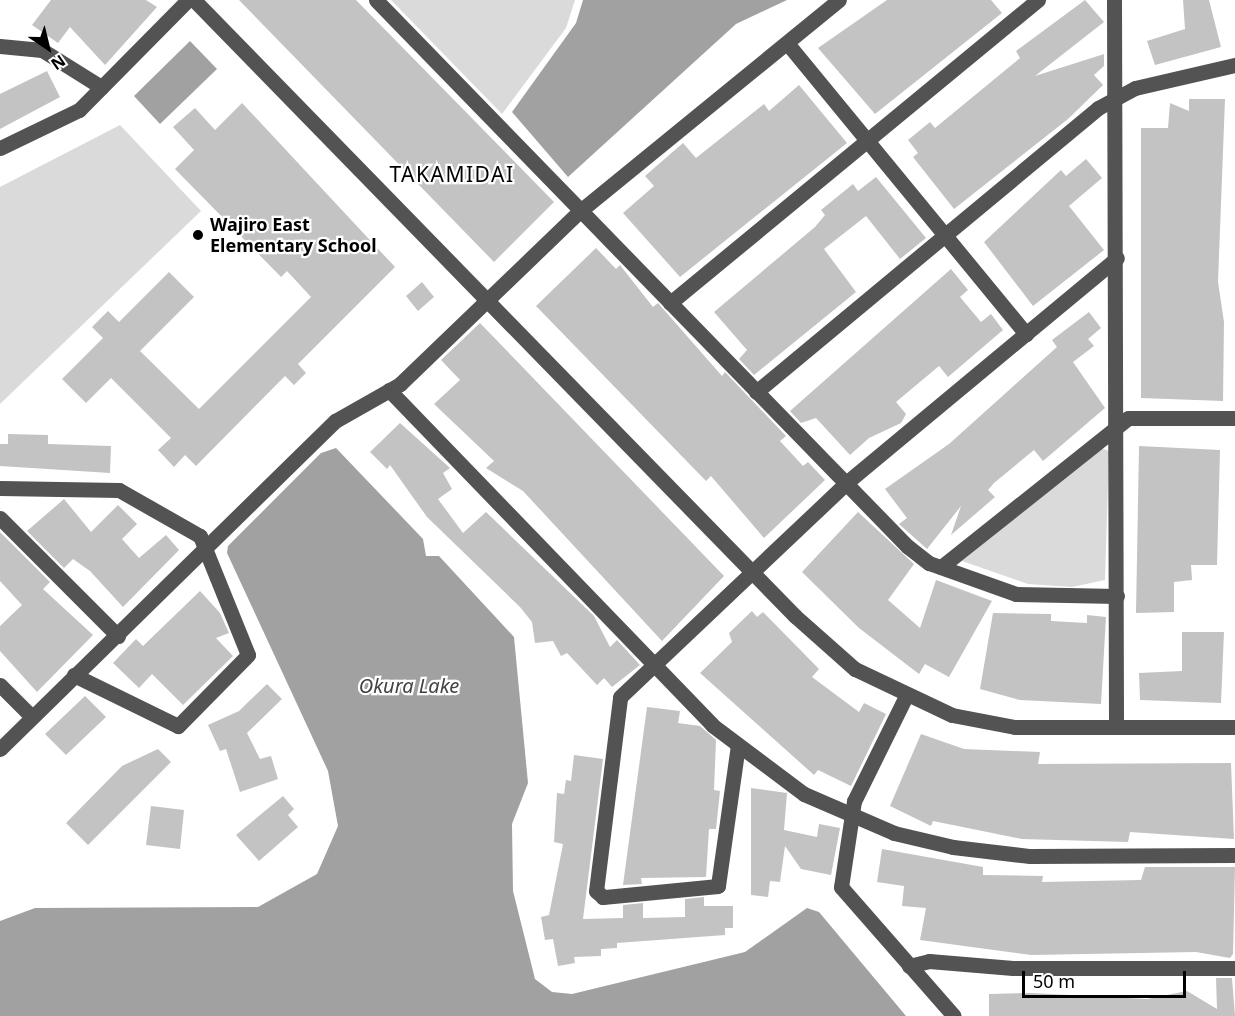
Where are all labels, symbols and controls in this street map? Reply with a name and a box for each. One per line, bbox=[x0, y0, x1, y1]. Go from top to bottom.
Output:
north arrow bbox=[18, 18, 78, 78]
text: N bbox=[47, 50, 70, 75]
district label: TAKAMIDAI bbox=[389, 161, 515, 187]
place label: Wajiro East Elementary School bbox=[210, 214, 377, 256]
marker: Wajiro East Elementary School bbox=[191, 228, 205, 242]
water label: Okura Lake bbox=[359, 673, 459, 697]
scale bar bbox=[1025, 959, 1188, 997]
text: 50 m bbox=[1033, 969, 1075, 993]

